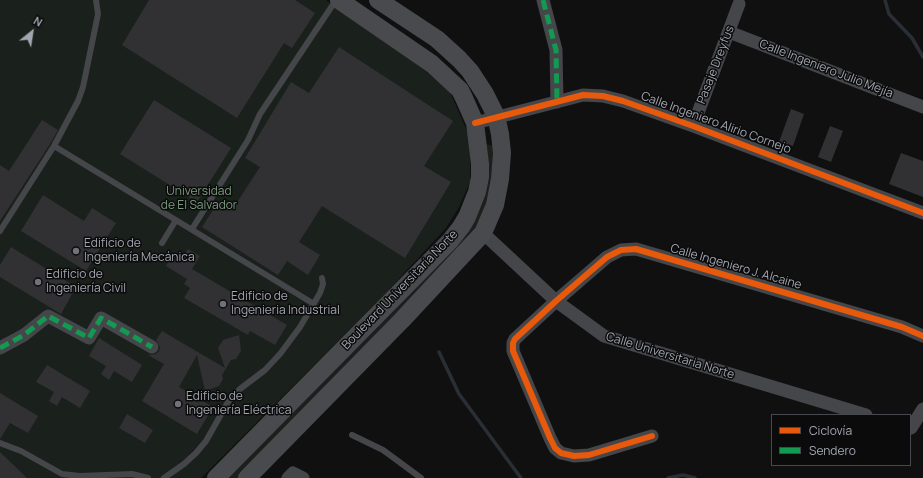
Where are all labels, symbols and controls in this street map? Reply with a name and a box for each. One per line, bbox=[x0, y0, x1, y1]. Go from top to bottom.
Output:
north arrow bbox=[12, 12, 52, 52]
text: N bbox=[31, 13, 45, 30]
street label: Pasaje Dreyfus bbox=[694, 24, 738, 106]
street label: Calle Ingeniero Julio Mejía bbox=[757, 37, 895, 101]
street label: Calle Ingeniero Alirio Cornejo bbox=[639, 89, 793, 157]
park label: Universidad de El Salvador bbox=[161, 185, 237, 213]
street label: Boulevard Universitaria Norte bbox=[339, 227, 461, 353]
place label: Edificio de Ingeniería Mecánica bbox=[84, 237, 195, 265]
street label: Calle Ingeniero J. Alcaine bbox=[669, 241, 803, 293]
marker: Edificio de Ingeniería Mecánica bbox=[71, 246, 81, 256]
place label: Edificio de Ingeniería Civil bbox=[46, 268, 126, 296]
marker: Edificio de Ingeniería Civil bbox=[33, 277, 43, 287]
place label: Edificio de Ingenieria Industrial bbox=[231, 290, 340, 318]
marker: Edificio de Ingenieria Industrial bbox=[218, 299, 228, 309]
street label: Calle Universitaria Norte bbox=[604, 330, 736, 382]
place label: Edificio de Ingeniería Eléctrica bbox=[186, 390, 292, 418]
marker: Edificio de Ingeniería Eléctrica bbox=[173, 399, 183, 409]
legend bbox=[771, 414, 911, 466]
text: Ciclovía bbox=[809, 422, 852, 439]
text: Sendero bbox=[809, 442, 856, 459]

